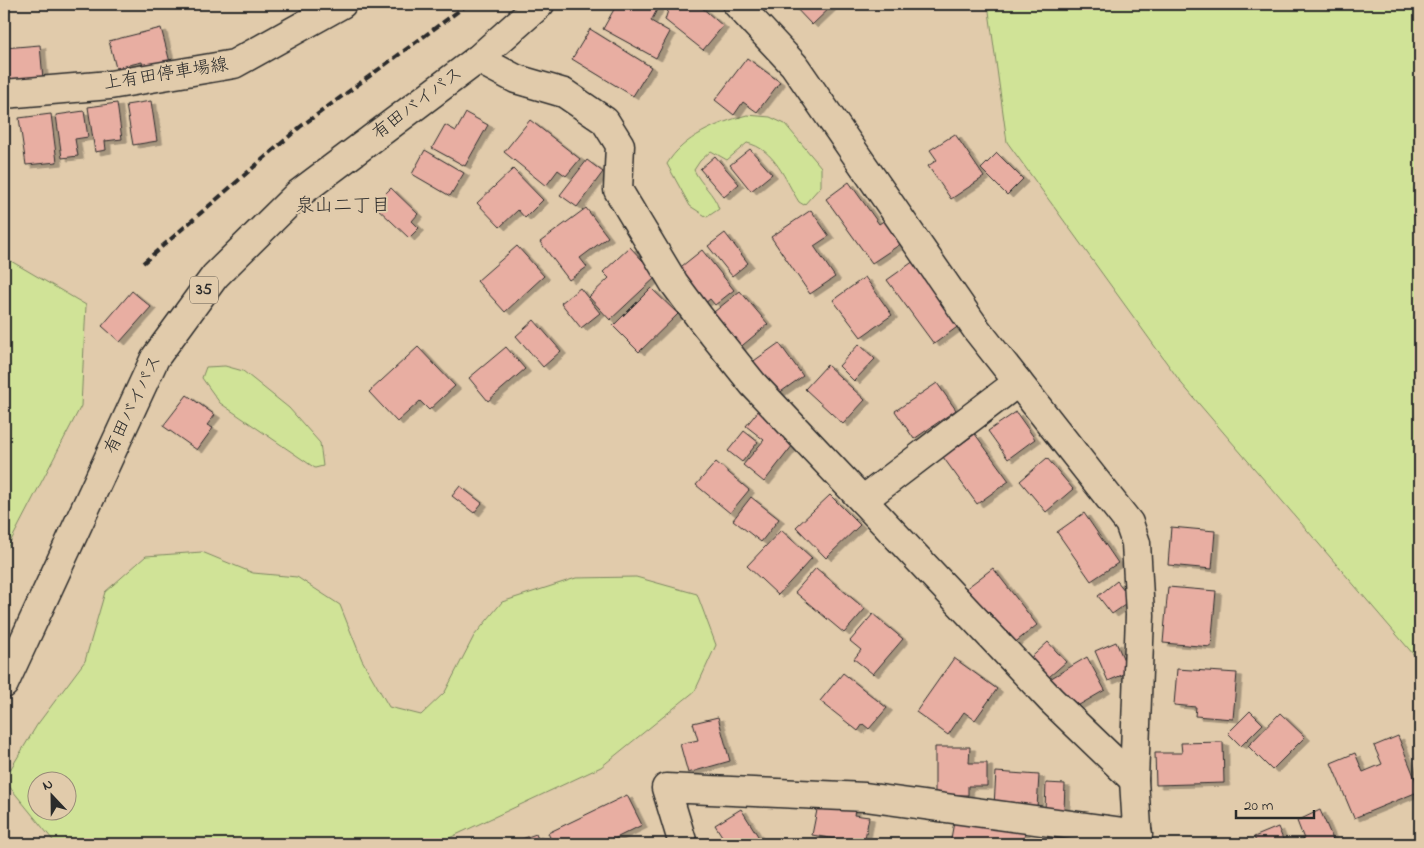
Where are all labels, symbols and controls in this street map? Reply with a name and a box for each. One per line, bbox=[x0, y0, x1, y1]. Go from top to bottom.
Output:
street label: 上有田停車場線 bbox=[102, 52, 230, 98]
street label: 有田バイパス bbox=[367, 61, 469, 147]
district label: 泉山二丁目 bbox=[295, 193, 391, 220]
road number: 35 bbox=[190, 276, 218, 304]
street label: 有田バイパス bbox=[99, 351, 169, 459]
north arrow bbox=[28, 770, 78, 820]
text: N bbox=[39, 774, 56, 797]
scale bar bbox=[1236, 788, 1314, 820]
text: 20 m bbox=[1244, 795, 1274, 817]

